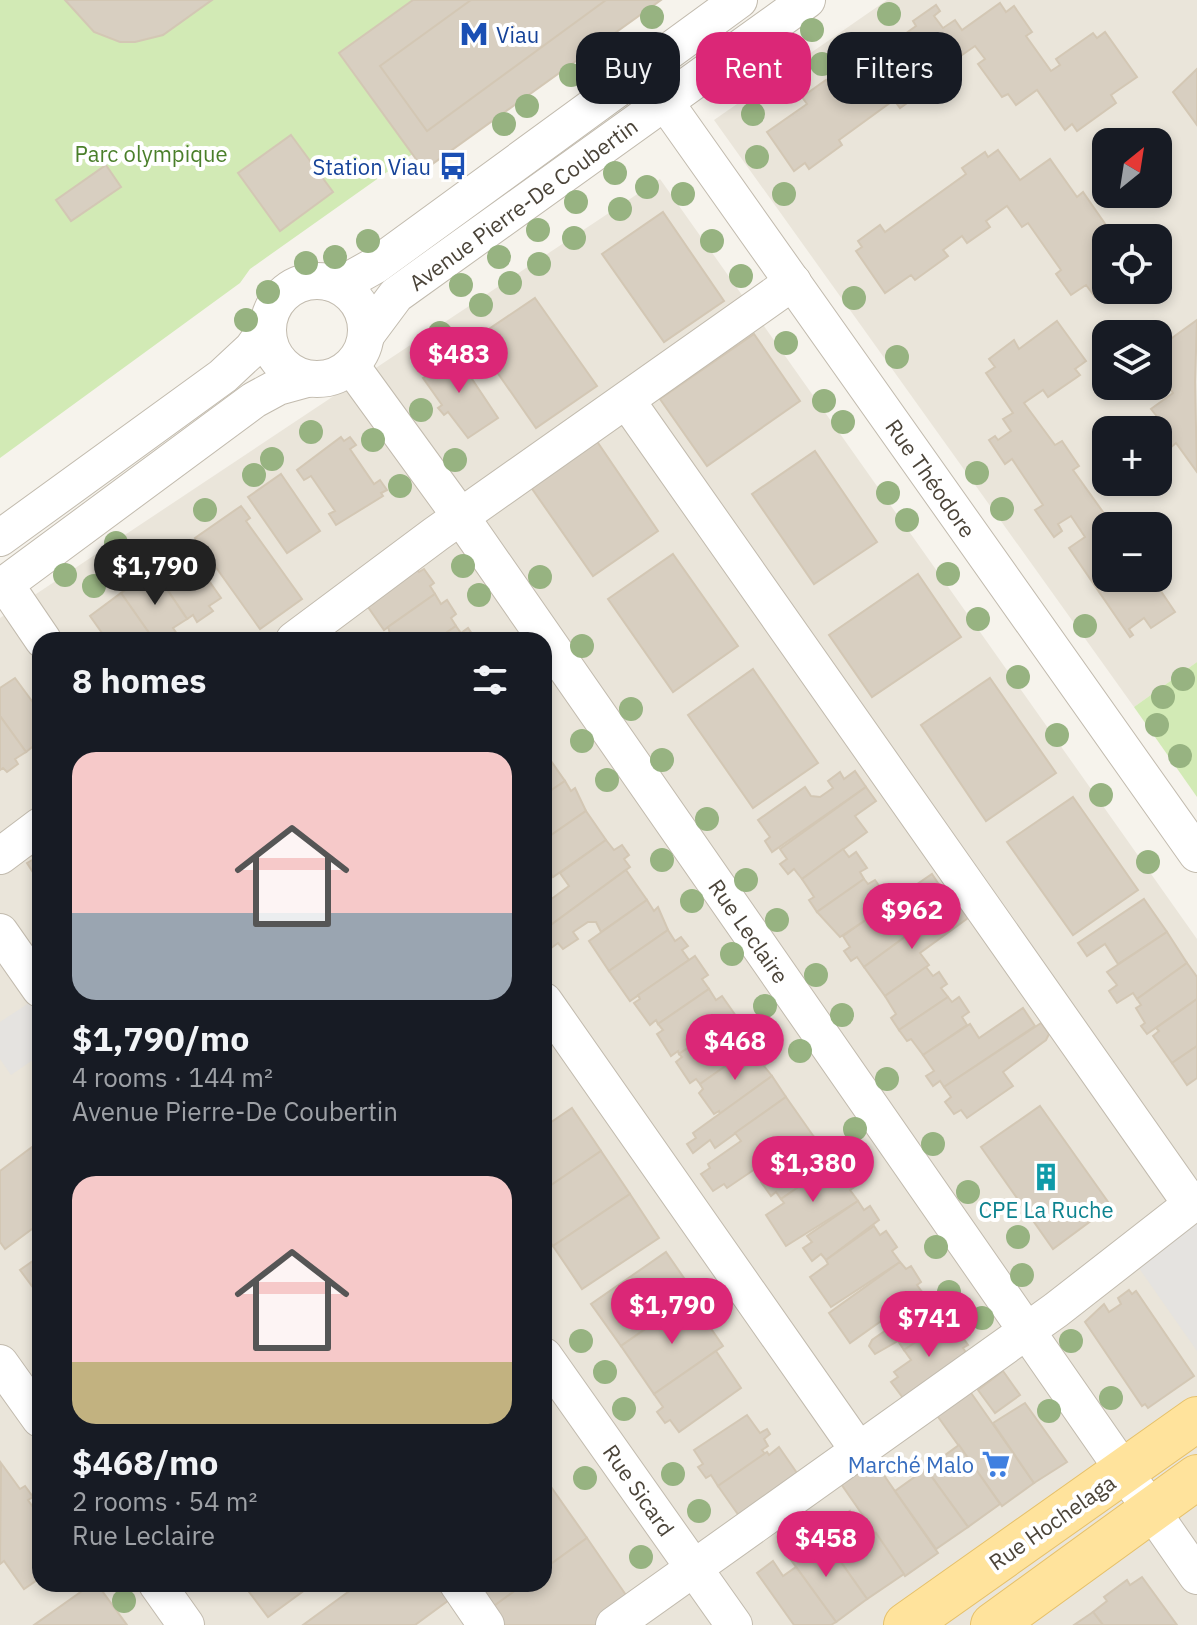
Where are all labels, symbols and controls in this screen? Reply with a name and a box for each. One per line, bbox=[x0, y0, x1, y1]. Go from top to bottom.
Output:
metro station icon: Viau bbox=[459, 19, 489, 49]
place label: Viau bbox=[496, 20, 539, 49]
chip: Buy bbox=[576, 32, 680, 104]
chip: Rent bbox=[696, 32, 811, 104]
chip: Filters bbox=[827, 32, 962, 104]
street label: Avenue Pierre-De Coubertin bbox=[403, 111, 643, 297]
north arrow bbox=[1092, 128, 1172, 208]
map controls bbox=[1092, 128, 1172, 592]
park label: Parc olympique bbox=[75, 139, 227, 168]
bus stop icon: Station Viau bbox=[438, 151, 468, 181]
place label: Station Viau bbox=[312, 152, 431, 181]
button: locate bbox=[1092, 224, 1172, 304]
button: layers bbox=[1092, 320, 1172, 400]
pin: $483 bbox=[412, 327, 506, 395]
text: $483 bbox=[428, 336, 490, 370]
street label: Rue Théodore bbox=[879, 413, 983, 543]
button: + bbox=[1092, 416, 1172, 496]
button: − bbox=[1092, 512, 1172, 592]
pin: $1,790 bbox=[90, 539, 220, 607]
text: $1,790 bbox=[112, 548, 198, 582]
text: 8 homes bbox=[72, 658, 207, 702]
icon: filters bbox=[468, 658, 512, 702]
icon: home bbox=[220, 804, 364, 948]
street label: Rue Leclaire bbox=[702, 873, 796, 989]
pin: $962 bbox=[865, 883, 959, 951]
text: $962 bbox=[881, 892, 943, 926]
pin: $468 bbox=[688, 1014, 782, 1082]
text: $1,790/mo bbox=[72, 1016, 249, 1060]
text: $468 bbox=[704, 1023, 766, 1057]
text: 4 rooms · 144 m² bbox=[72, 1060, 273, 1094]
text: Avenue Pierre-De Coubertin bbox=[72, 1094, 398, 1128]
pin: $1,380 bbox=[748, 1136, 878, 1204]
text: $1,380 bbox=[770, 1145, 856, 1179]
building icon: CPE La Ruche bbox=[1031, 1162, 1061, 1192]
place label: CPE La Ruche bbox=[978, 1195, 1114, 1224]
icon: home bbox=[220, 1228, 364, 1372]
pin: $1,790 bbox=[607, 1278, 737, 1346]
text: $1,790 bbox=[629, 1287, 715, 1321]
pin: $741 bbox=[882, 1291, 976, 1359]
text: $741 bbox=[898, 1300, 960, 1334]
street label: Rue Sicard bbox=[597, 1438, 681, 1542]
text: $468/mo bbox=[72, 1440, 219, 1484]
supermarket icon: Marché Malo bbox=[981, 1449, 1011, 1479]
place label: Marché Malo bbox=[848, 1450, 974, 1479]
street label: Rue Hochelaga bbox=[983, 1467, 1121, 1576]
text: 2 rooms · 54 m² bbox=[72, 1484, 257, 1518]
pin: $458 bbox=[779, 1511, 873, 1579]
text: Rue Leclaire bbox=[72, 1518, 215, 1552]
text: $458 bbox=[795, 1520, 857, 1554]

